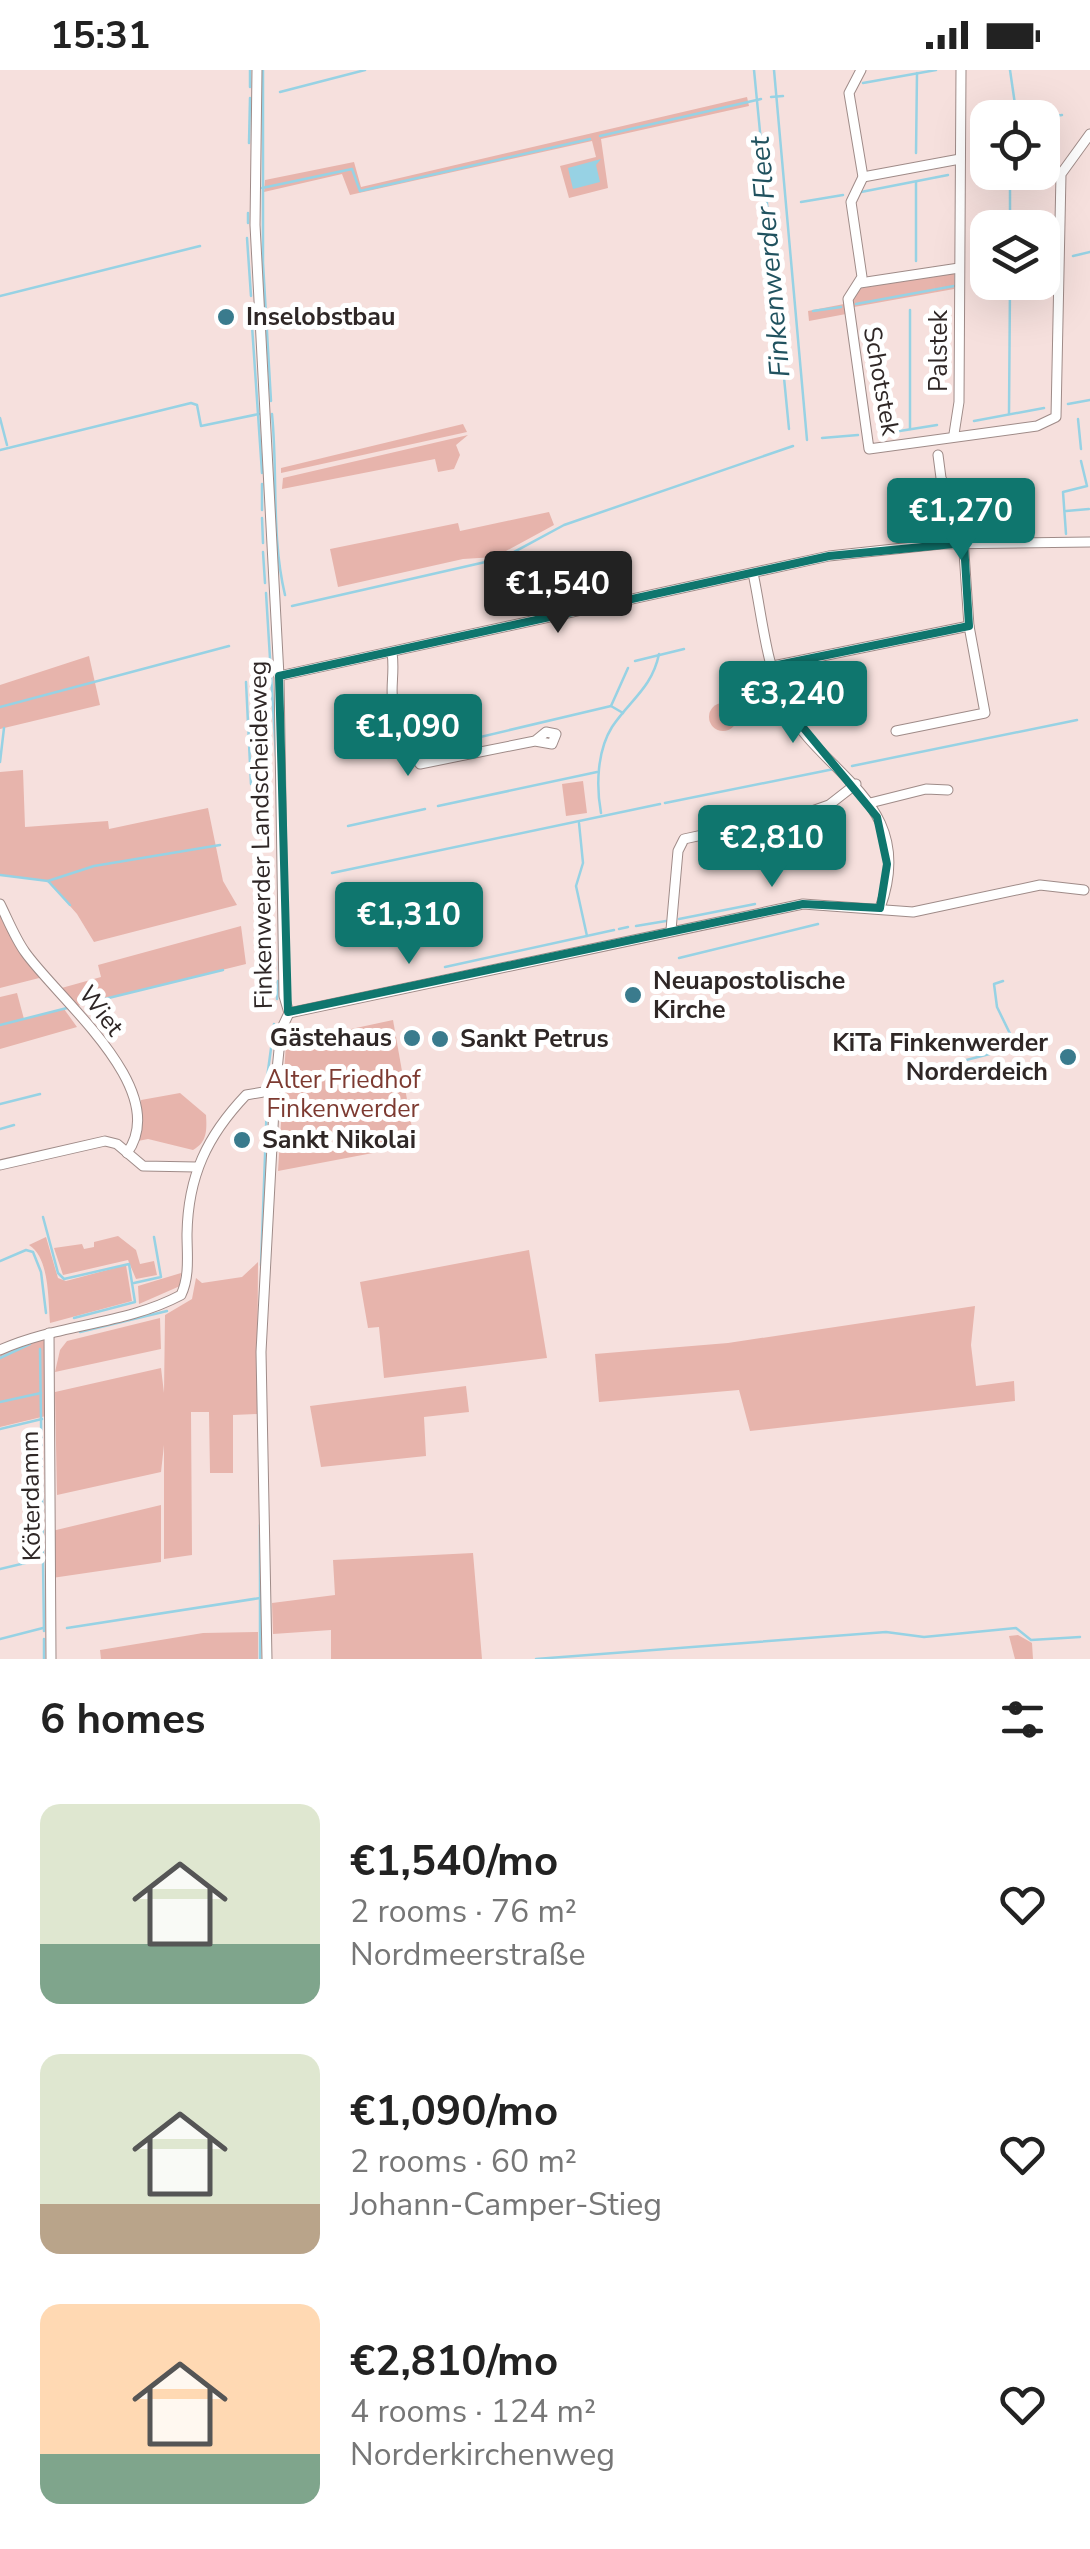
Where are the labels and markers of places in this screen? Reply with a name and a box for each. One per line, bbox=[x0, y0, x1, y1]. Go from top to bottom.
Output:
place label: Inselobstbau bbox=[246, 300, 395, 334]
marker: Inselobstbau bbox=[215, 306, 237, 328]
pin: €1,270 bbox=[880, 478, 1042, 563]
pin: €1,540 bbox=[477, 551, 639, 636]
pin: €3,240 bbox=[712, 661, 874, 746]
pin: €1,090 bbox=[327, 694, 489, 779]
pin: €2,810 bbox=[691, 805, 853, 890]
pin: €1,310 bbox=[328, 882, 490, 967]
place label: Neuapostolische Kirche bbox=[653, 964, 845, 1027]
marker: Neuapostolische Kirche bbox=[622, 984, 644, 1006]
place label: Gästehaus bbox=[270, 1021, 392, 1055]
place label: Sankt Petrus bbox=[460, 1022, 609, 1056]
place label: KiTa Finkenwerder Norderdeich bbox=[832, 1026, 1048, 1089]
marker: Gästehaus bbox=[401, 1027, 423, 1049]
marker: Sankt Petrus bbox=[429, 1028, 451, 1050]
marker: KiTa Finkenwerder Norderdeich bbox=[1057, 1046, 1079, 1068]
place label: Sankt Nikolai bbox=[262, 1123, 416, 1157]
marker: Sankt Nikolai bbox=[231, 1129, 253, 1151]

